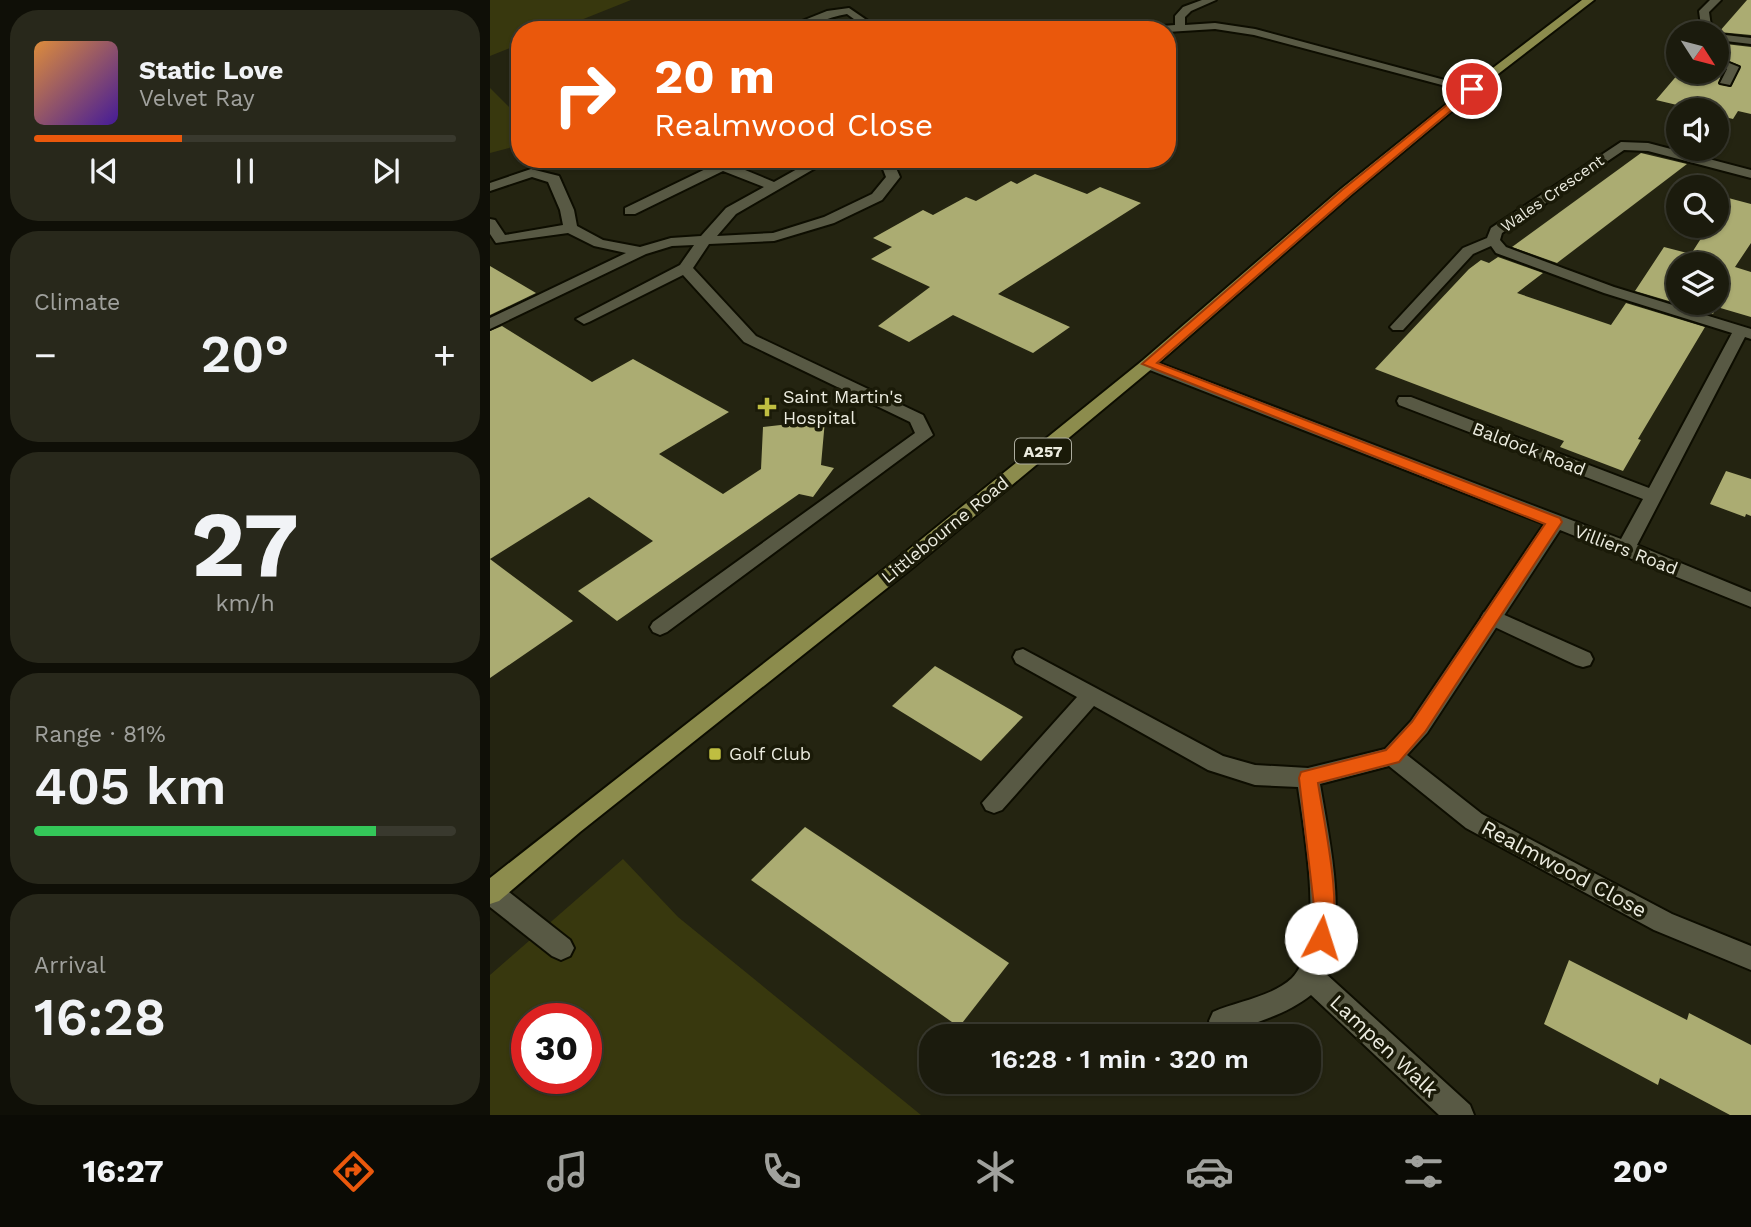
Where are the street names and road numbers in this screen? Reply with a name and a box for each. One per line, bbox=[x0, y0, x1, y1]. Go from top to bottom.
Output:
street label: Wales Crescent bbox=[1497, 151, 1608, 236]
street label: Baldock Road bbox=[1470, 417, 1589, 480]
road number: A257 bbox=[1015, 438, 1071, 464]
street label: Littlebourne Road bbox=[877, 472, 1013, 587]
street label: Villiers Road bbox=[1571, 520, 1681, 579]
street label: Realmwood Close bbox=[1477, 815, 1651, 923]
street label: Lampen Walk bbox=[1325, 989, 1444, 1102]

